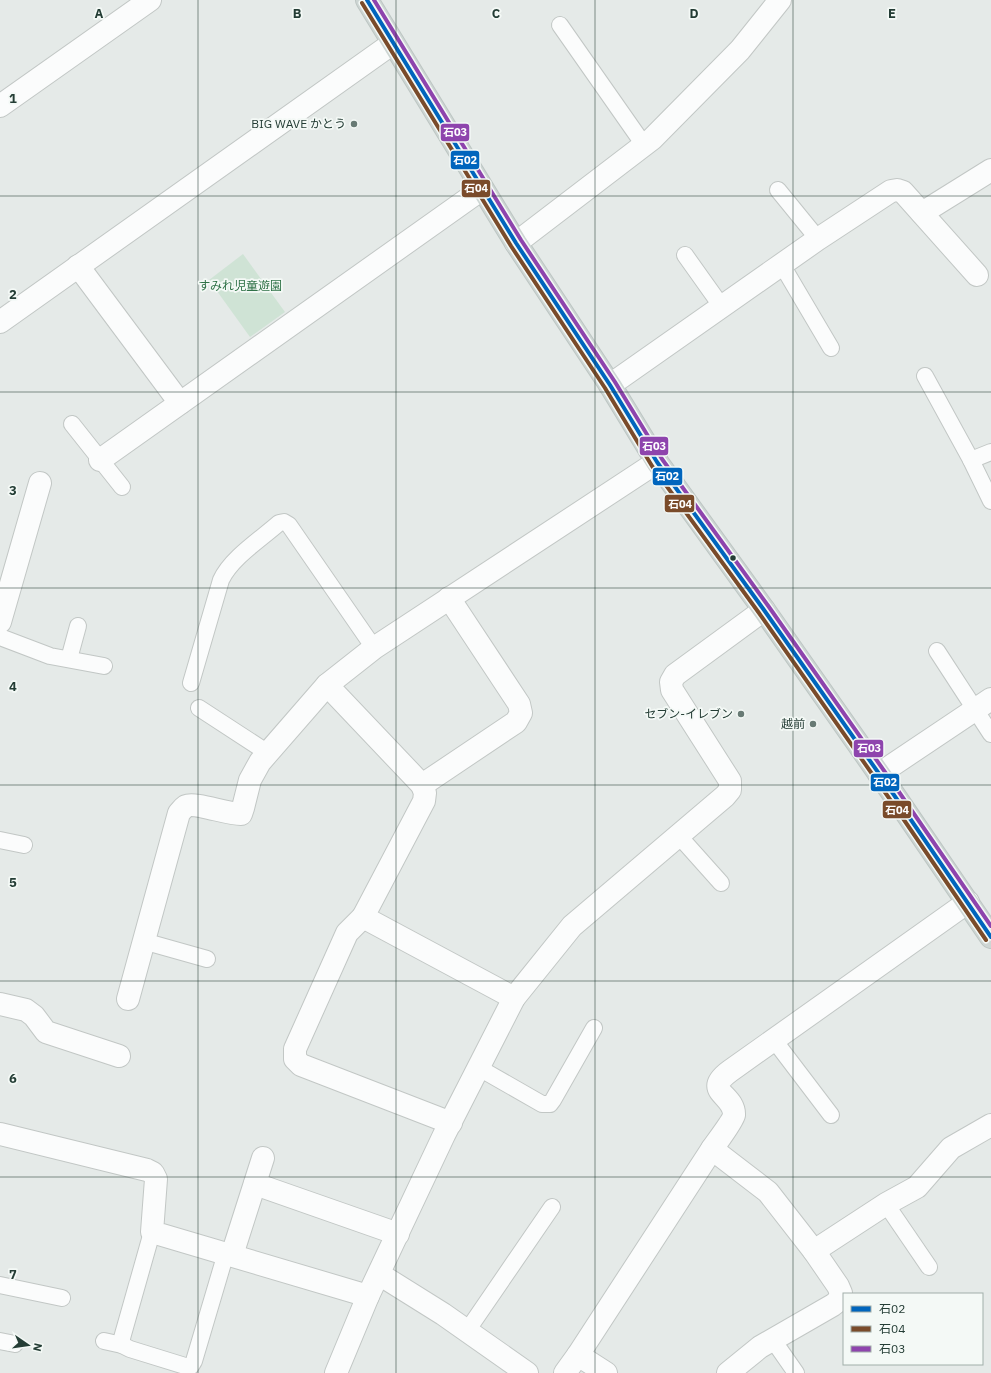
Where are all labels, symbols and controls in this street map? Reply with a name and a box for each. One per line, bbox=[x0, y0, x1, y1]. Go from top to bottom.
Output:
text: A bbox=[95, 5, 104, 22]
text: B bbox=[293, 5, 302, 22]
text: C bbox=[492, 5, 501, 22]
text: D bbox=[689, 5, 699, 22]
text: E bbox=[888, 5, 896, 22]
text: 1 bbox=[9, 90, 17, 107]
place label: BIG WAVE かとう bbox=[251, 116, 346, 131]
marker: BIG WAVE かとう bbox=[349, 119, 359, 129]
line badge: 石03 bbox=[440, 123, 470, 142]
text: 石03 bbox=[443, 125, 467, 139]
line badge: 石02 bbox=[450, 150, 480, 170]
text: 石02 bbox=[453, 153, 477, 167]
line badge: 石04 bbox=[461, 179, 491, 198]
text: 石04 bbox=[464, 181, 488, 195]
park label: すみれ児童遊園 bbox=[198, 278, 282, 293]
text: 2 bbox=[9, 286, 17, 303]
line badge: 石03 bbox=[639, 436, 669, 456]
text: 石03 bbox=[642, 439, 666, 453]
line badge: 石02 bbox=[652, 467, 683, 486]
text: 石02 bbox=[655, 469, 679, 483]
text: 3 bbox=[9, 482, 17, 499]
line badge: 石04 bbox=[664, 494, 695, 513]
text: 石04 bbox=[668, 497, 692, 511]
unlabelled marker bbox=[728, 553, 738, 563]
text: 4 bbox=[9, 678, 17, 695]
place label: セブン-イレブン bbox=[644, 706, 733, 721]
marker: セブン-イレブン bbox=[736, 709, 746, 719]
place label: 越前 bbox=[781, 716, 805, 731]
marker: 越前 bbox=[808, 719, 818, 729]
line badge: 石03 bbox=[853, 739, 884, 758]
text: 石03 bbox=[857, 741, 881, 755]
line badge: 石02 bbox=[870, 773, 900, 792]
text: 石02 bbox=[873, 775, 897, 789]
line badge: 石04 bbox=[882, 800, 912, 819]
text: 石04 bbox=[885, 803, 909, 817]
text: 5 bbox=[9, 874, 17, 891]
text: 6 bbox=[9, 1070, 17, 1087]
text: 7 bbox=[9, 1266, 17, 1283]
legend bbox=[843, 1293, 983, 1365]
text: 石02 bbox=[879, 1301, 905, 1316]
text: 石04 bbox=[879, 1321, 905, 1336]
north arrow bbox=[8, 1325, 48, 1365]
text: 石03 bbox=[879, 1341, 905, 1356]
text: N bbox=[30, 1342, 45, 1353]

